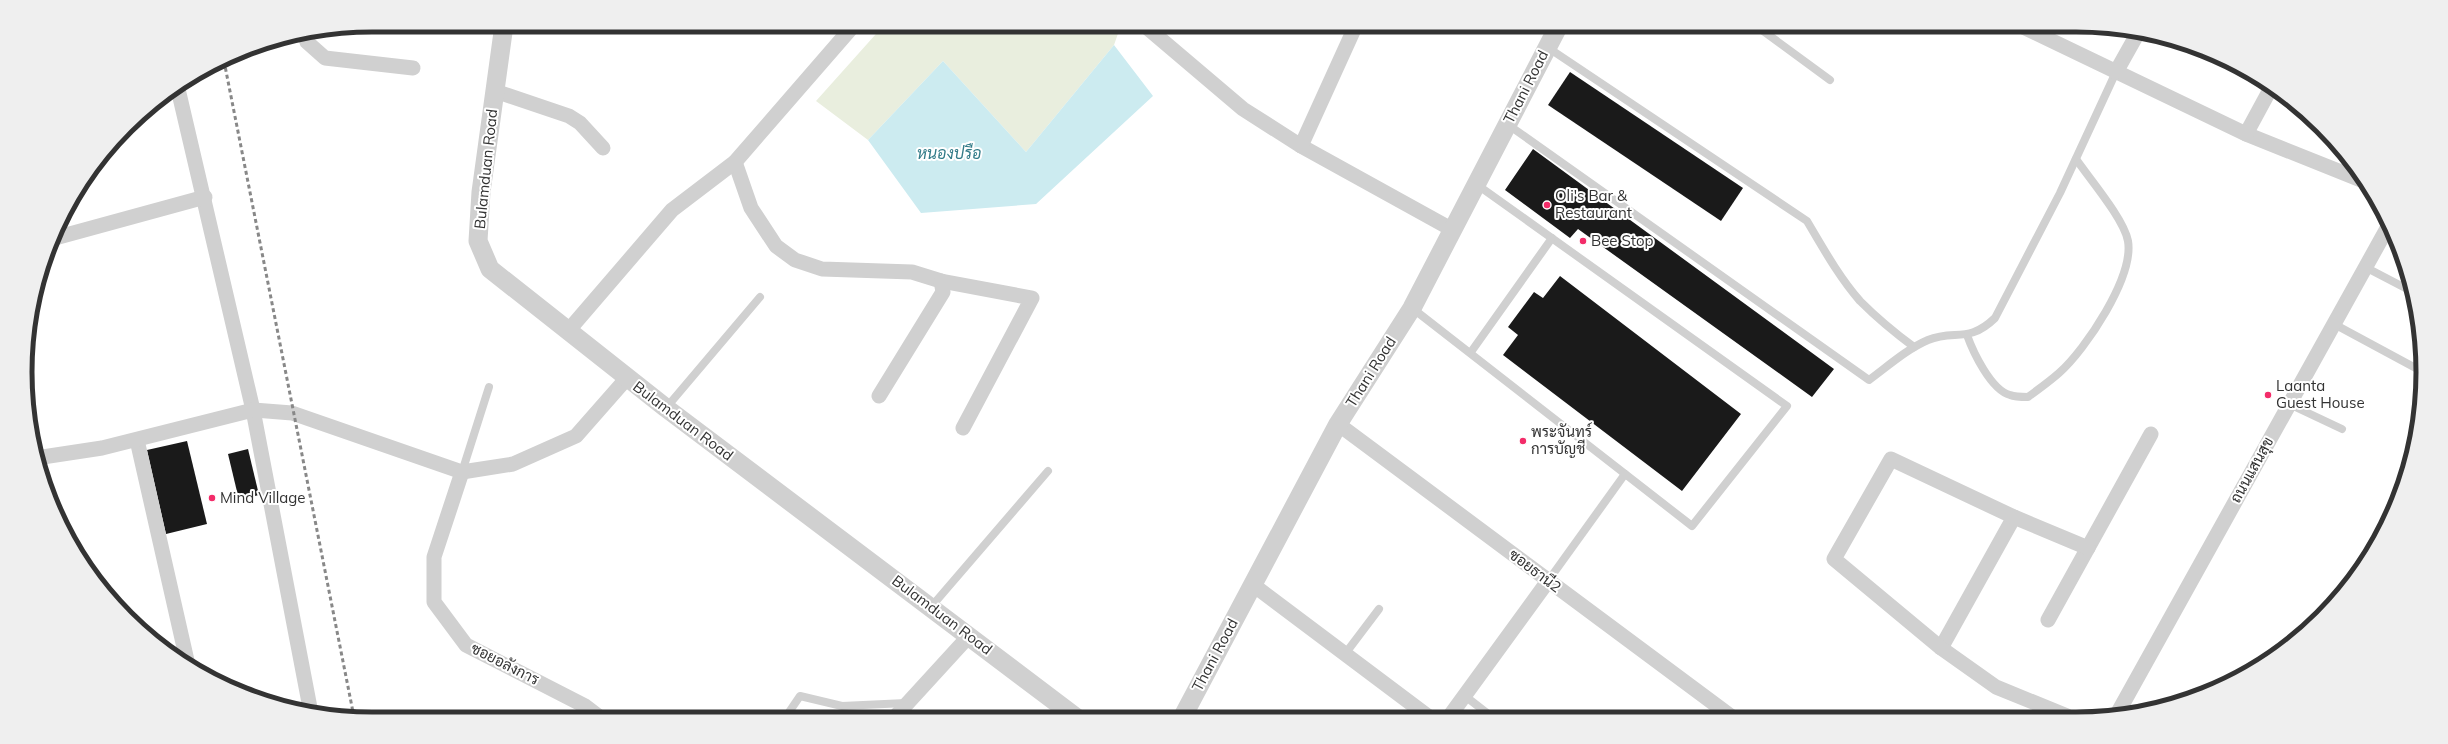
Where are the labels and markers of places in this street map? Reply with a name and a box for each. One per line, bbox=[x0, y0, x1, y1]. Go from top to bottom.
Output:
place label: Oli's Bar & Restaurant bbox=[1555, 186, 1632, 222]
marker: Oli's Bar & Restaurant bbox=[1542, 200, 1552, 210]
place label: Bee Stop bbox=[1591, 231, 1654, 250]
marker: Bee Stop bbox=[1578, 236, 1588, 246]
place label: Laanta Guest House bbox=[2276, 376, 2365, 412]
marker: Laanta Guest House bbox=[2263, 390, 2273, 400]
place label: พระจันทร์ การบัญชี bbox=[1531, 422, 1592, 458]
marker: พระจันทร์ การบัญชี bbox=[1518, 436, 1528, 446]
place label: Mind Village bbox=[220, 488, 306, 507]
marker: Mind Village bbox=[207, 493, 217, 503]

